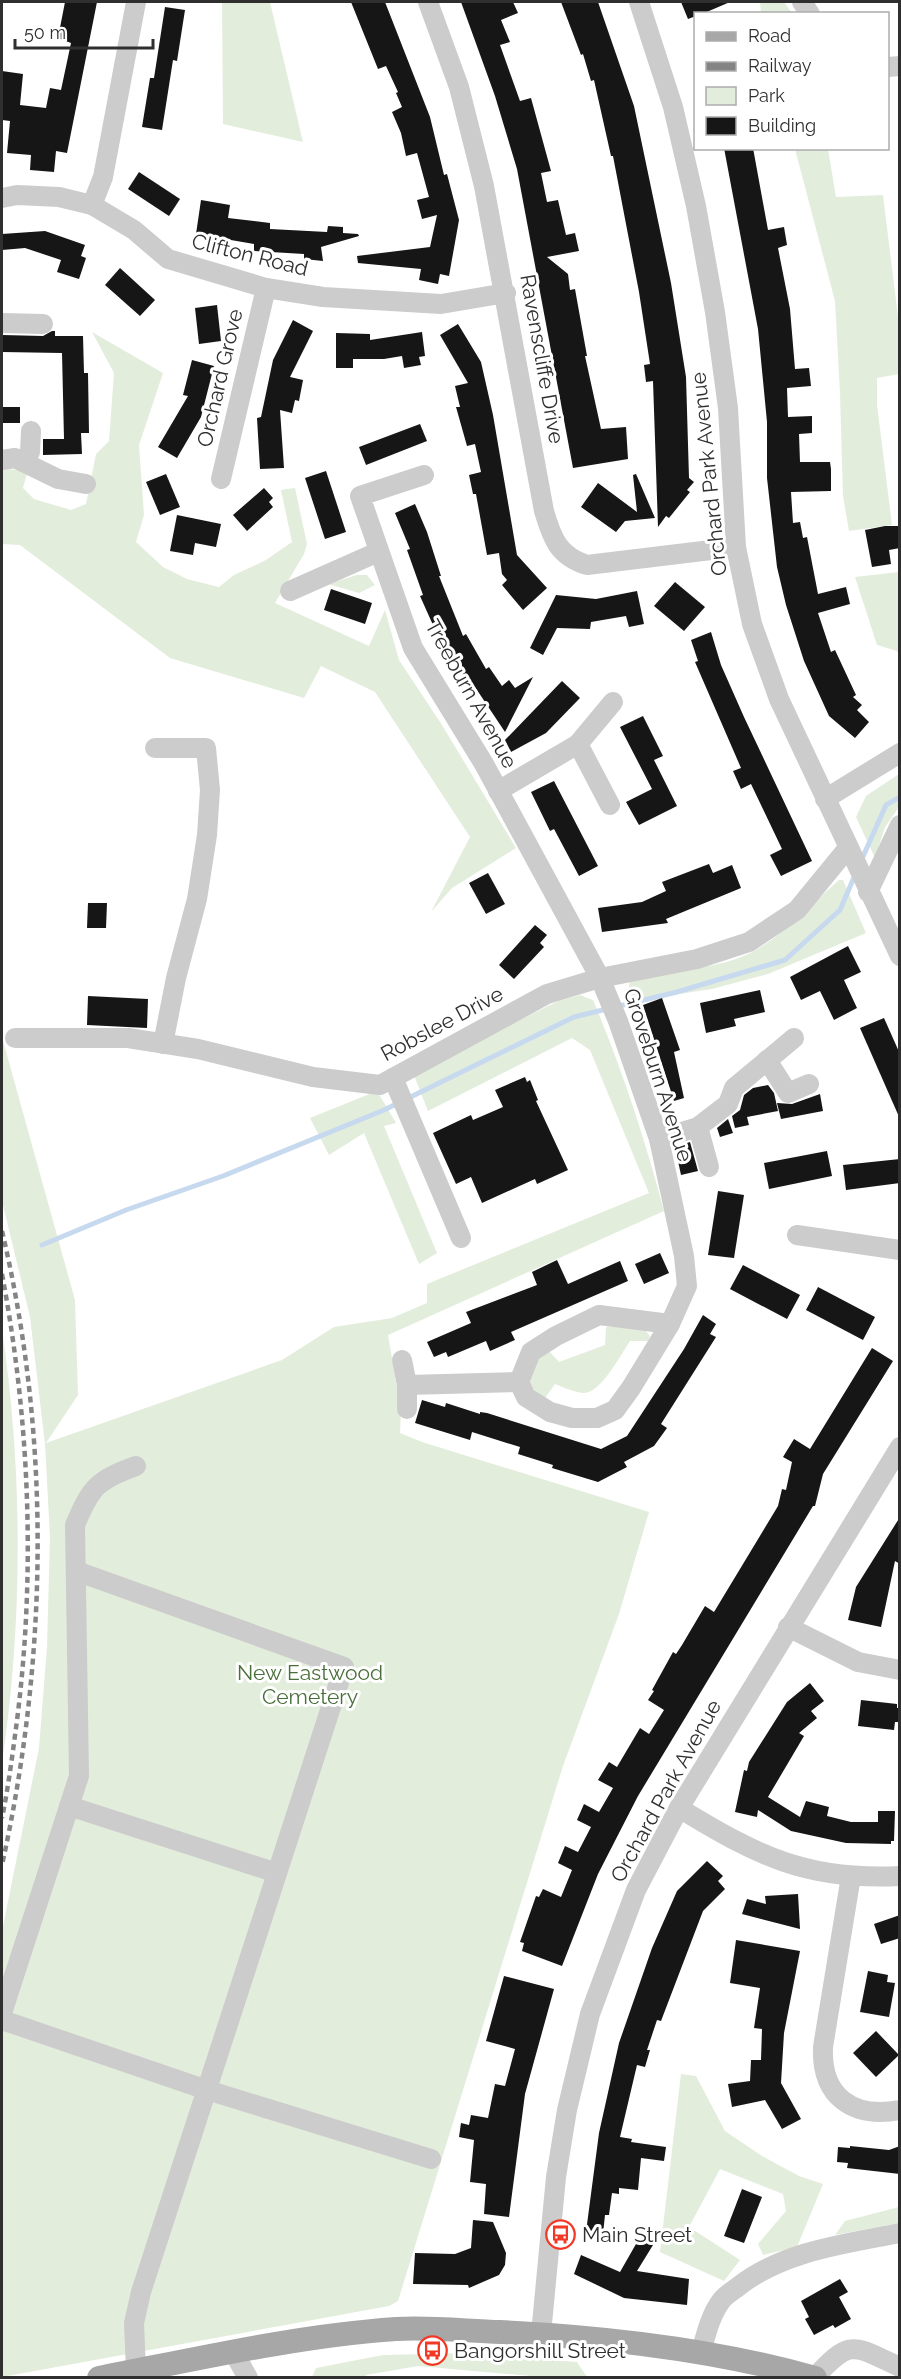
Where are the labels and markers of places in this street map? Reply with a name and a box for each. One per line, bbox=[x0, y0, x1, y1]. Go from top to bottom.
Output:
bus stop icon: Main Street bbox=[545, 2219, 577, 2251]
place label: Main Street bbox=[582, 2222, 692, 2247]
bus stop icon: Bangorshill Street bbox=[417, 2335, 449, 2367]
place label: Bangorshill Street bbox=[454, 2338, 626, 2363]

